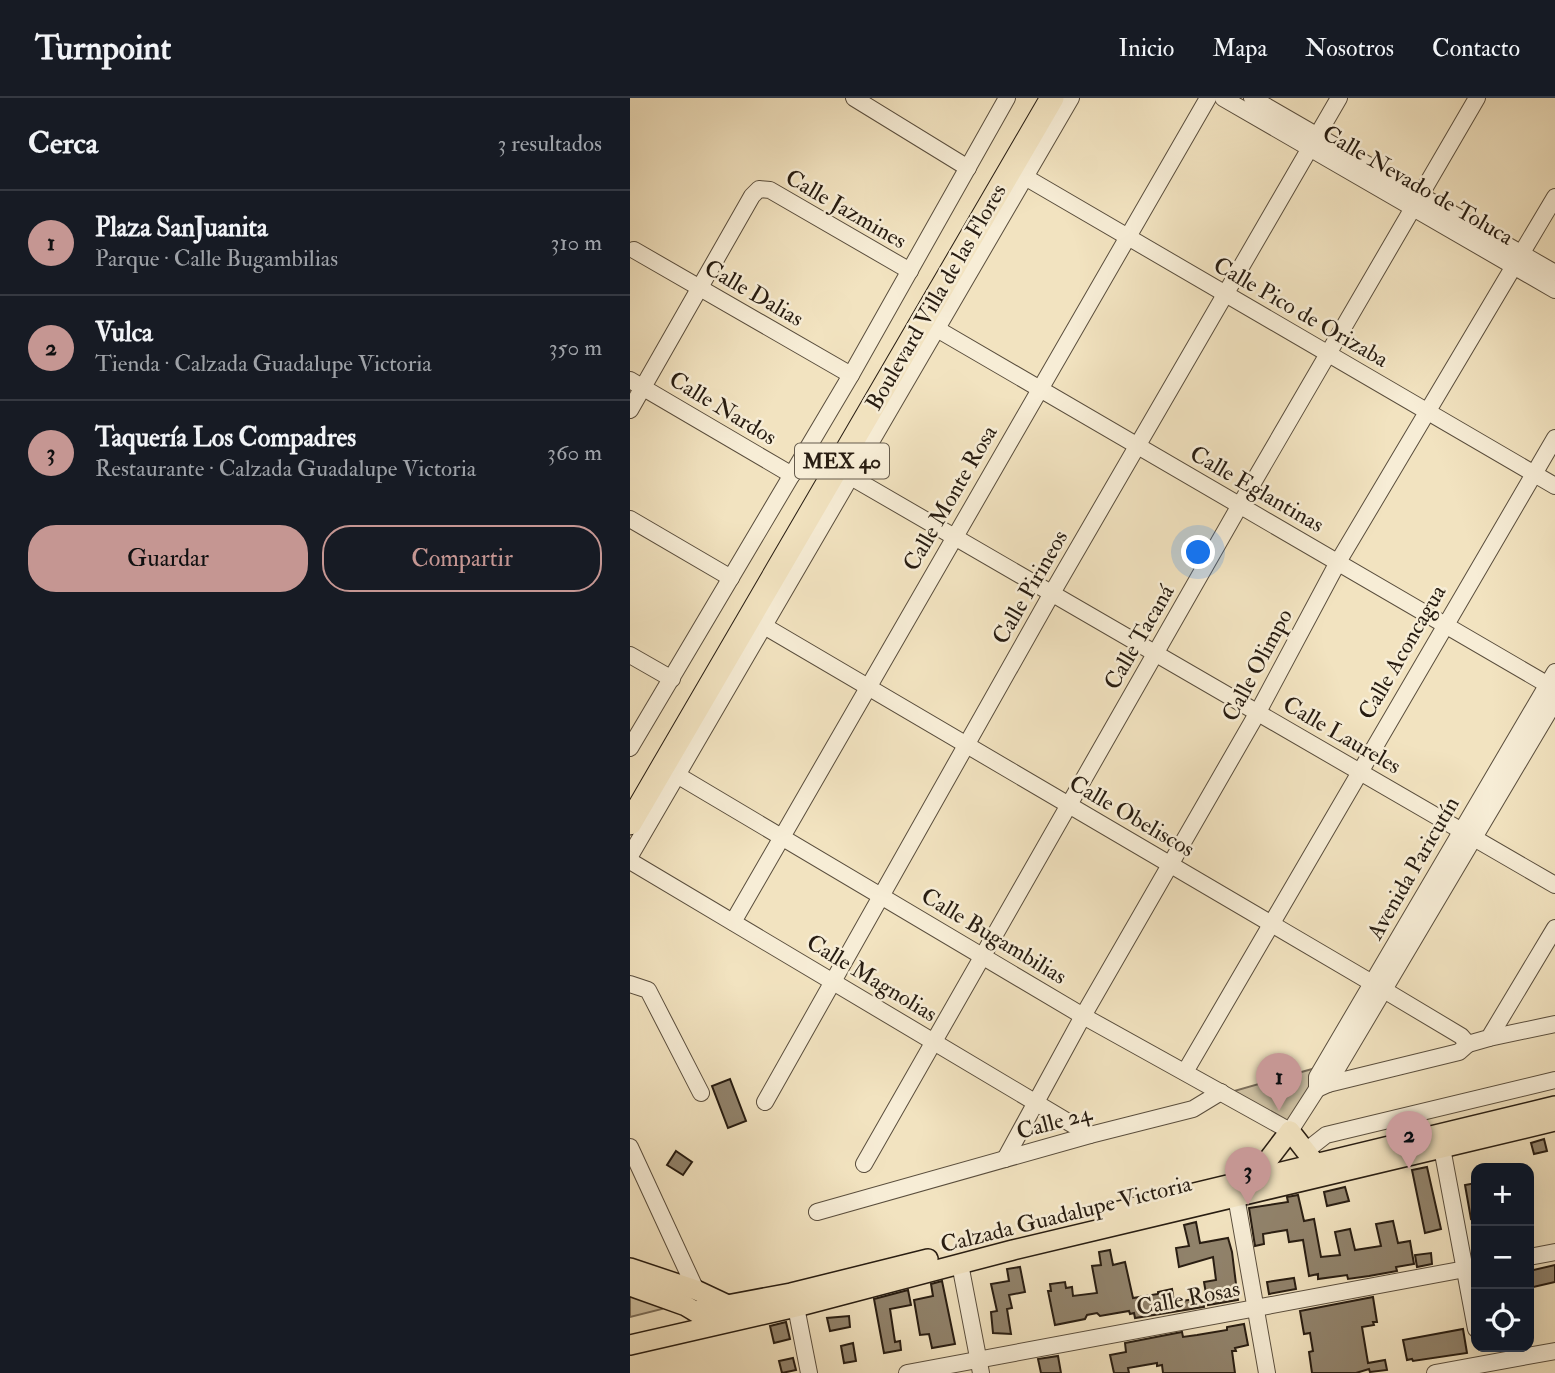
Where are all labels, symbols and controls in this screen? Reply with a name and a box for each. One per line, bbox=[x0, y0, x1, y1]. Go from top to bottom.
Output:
text: Turnpoint bbox=[35, 28, 171, 69]
text: Inicio bbox=[1119, 33, 1174, 64]
text: Mapa bbox=[1212, 33, 1267, 64]
text: Nosotros bbox=[1305, 33, 1394, 64]
text: Contacto bbox=[1432, 33, 1520, 64]
street label: Calle Nevado de Toluca bbox=[1317, 118, 1519, 252]
text: Cerca bbox=[28, 125, 98, 162]
text: 3 resultados bbox=[498, 129, 602, 158]
street label: Calle Jazmines bbox=[780, 163, 912, 255]
street label: Boulevard Villa de las Flores bbox=[859, 178, 1013, 415]
text: Plaza SanJuanita bbox=[95, 212, 268, 244]
text: 1 bbox=[47, 228, 55, 257]
text: 310 m bbox=[551, 228, 602, 257]
text: Parque · Calle Bugambilias bbox=[95, 244, 338, 273]
street label: Calle Pico de Orizaba bbox=[1208, 250, 1394, 374]
street label: Calle Dalias bbox=[699, 253, 809, 333]
text: Vulca bbox=[95, 317, 153, 349]
text: 2 bbox=[45, 333, 57, 362]
text: 350 m bbox=[549, 333, 602, 362]
text: Tienda · Calzada Guadalupe Victoria bbox=[95, 349, 432, 378]
street label: Calle Nardos bbox=[664, 365, 782, 452]
street label: Calle Monte Rosa bbox=[897, 419, 1004, 576]
text: Taquería Los Compadres bbox=[95, 422, 356, 454]
text: 3 bbox=[47, 438, 55, 467]
text: 360 m bbox=[547, 438, 602, 467]
street label: Calle Eglantinas bbox=[1185, 439, 1329, 539]
road number: MEX 40 bbox=[795, 444, 889, 478]
text: Restaurante · Calzada Guadalupe Victoria bbox=[95, 454, 476, 483]
button: Guardar bbox=[28, 525, 308, 592]
button: Compartir bbox=[322, 525, 602, 592]
street label: Calle Pirineos bbox=[986, 525, 1074, 649]
your location bbox=[1181, 535, 1215, 569]
street label: Calle Tacaná bbox=[1097, 579, 1181, 695]
street label: Calle Aconcagua bbox=[1352, 579, 1452, 724]
street label: Calle Olimpo bbox=[1215, 604, 1300, 727]
street label: Calle Laureles bbox=[1278, 689, 1406, 781]
street label: Calle Obeliscos bbox=[1064, 768, 1200, 864]
street label: Avenida Paricutín bbox=[1360, 791, 1466, 946]
street label: Calle Bugambilias bbox=[916, 881, 1072, 991]
street label: Calle Magnolias bbox=[801, 928, 943, 1028]
pin: 1 bbox=[1256, 1053, 1302, 1111]
street label: Calle 24 bbox=[1013, 1098, 1096, 1146]
pin: 2 bbox=[1386, 1111, 1432, 1169]
pin: 3 bbox=[1225, 1147, 1271, 1205]
map controls bbox=[1471, 1163, 1534, 1352]
button: + bbox=[1471, 1163, 1534, 1226]
street label: Calzada Guadalupe Victoria bbox=[938, 1169, 1195, 1260]
button: − bbox=[1471, 1226, 1534, 1289]
street label: Calle Rosas bbox=[1134, 1274, 1242, 1322]
button: locate bbox=[1471, 1289, 1534, 1352]

